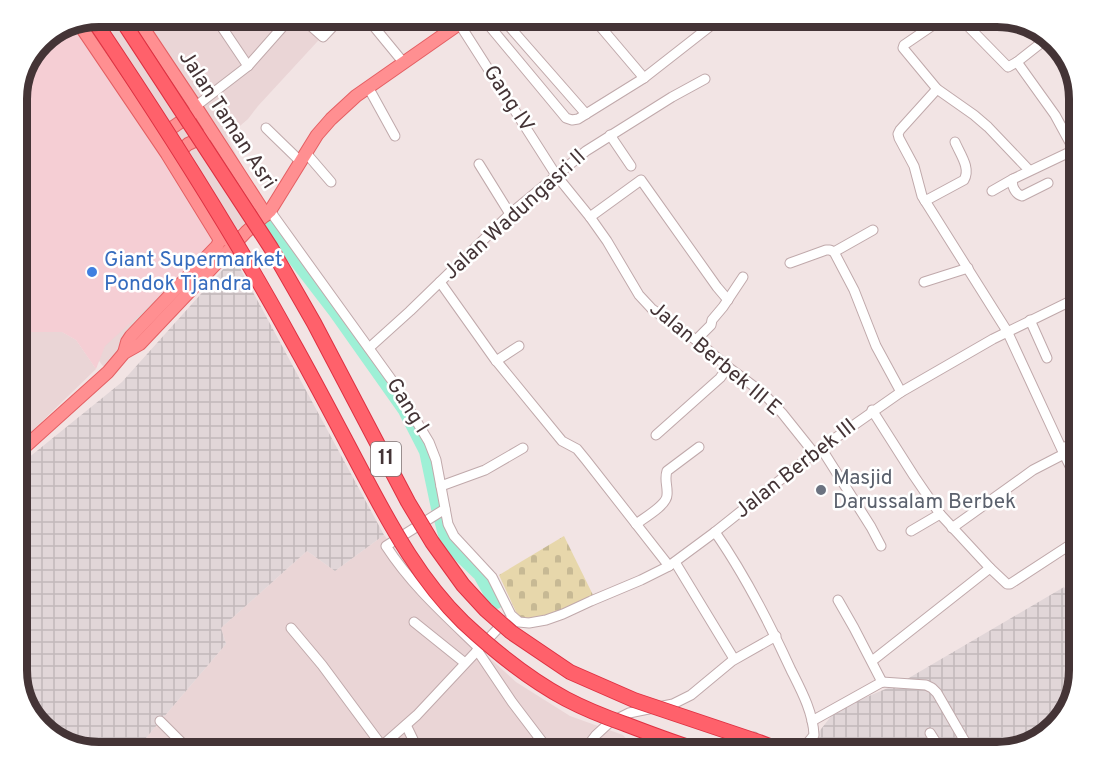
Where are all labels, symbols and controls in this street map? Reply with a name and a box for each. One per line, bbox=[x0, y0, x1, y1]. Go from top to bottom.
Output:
street label: Jalan Taman Asri bbox=[172, 46, 282, 194]
street label: Gang IV bbox=[476, 61, 540, 137]
street label: Jalan Wadungasri II bbox=[438, 144, 592, 286]
place label: Giant Supermarket Pondok Tjandra bbox=[104, 247, 283, 298]
marker: Giant Supermarket Pondok Tjandra bbox=[85, 265, 99, 279]
street label: Jalan Berbek III E bbox=[643, 296, 787, 422]
street label: Gang I bbox=[379, 373, 435, 439]
street label: Jalan Berbek III bbox=[730, 413, 862, 525]
road number: 11 bbox=[371, 442, 401, 476]
place label: Masjid Darussalam Berbek bbox=[833, 465, 1016, 516]
marker: Masjid Darussalam Berbek bbox=[814, 483, 828, 497]

